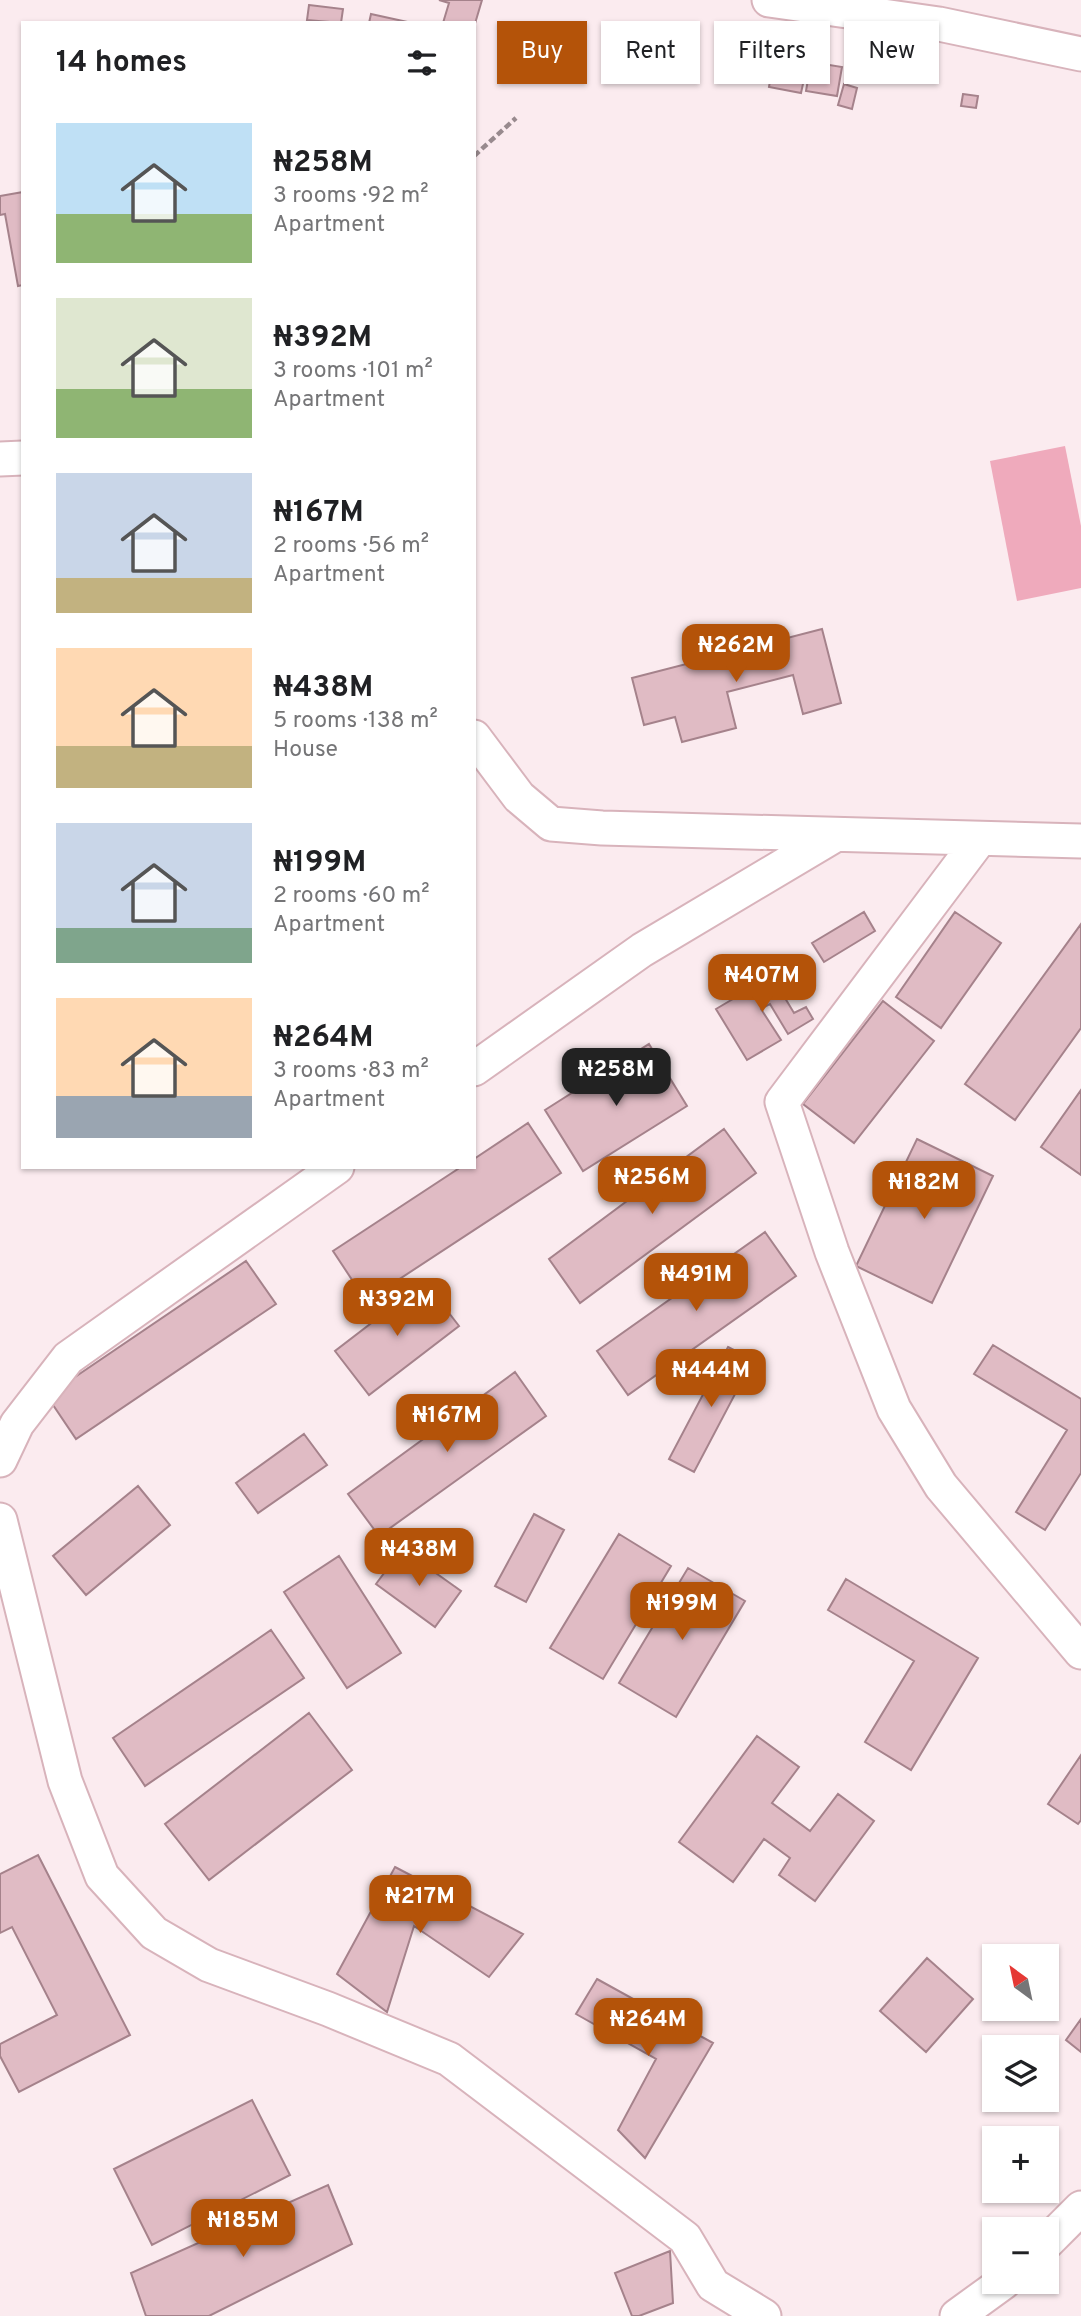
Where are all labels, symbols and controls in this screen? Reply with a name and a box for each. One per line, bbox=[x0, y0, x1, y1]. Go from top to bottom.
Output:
chip: Buy bbox=[497, 21, 587, 84]
chip: Rent bbox=[601, 21, 700, 84]
chip: Filters bbox=[714, 21, 830, 84]
chip: New bbox=[844, 21, 939, 84]
icon: filters bbox=[403, 44, 441, 82]
text: 14 homes bbox=[56, 45, 187, 82]
text: ₦258M bbox=[273, 145, 373, 182]
icon: home bbox=[112, 151, 196, 235]
text: 3 rooms · 92 m² bbox=[273, 182, 429, 211]
text: Apartment bbox=[273, 211, 385, 240]
text: ₦392M bbox=[273, 320, 372, 357]
icon: home bbox=[112, 326, 196, 410]
text: 3 rooms · 101 m² bbox=[273, 357, 433, 386]
text: Apartment bbox=[273, 386, 385, 415]
text: ₦167M bbox=[273, 495, 364, 532]
icon: home bbox=[112, 501, 196, 585]
text: 2 rooms · 56 m² bbox=[273, 532, 429, 561]
text: Apartment bbox=[273, 561, 385, 590]
pin: ₦262M bbox=[687, 624, 785, 684]
text: ₦262M bbox=[698, 632, 774, 661]
text: ₦438M bbox=[273, 670, 373, 707]
icon: home bbox=[112, 676, 196, 760]
text: 5 rooms · 138 m² bbox=[273, 707, 438, 736]
text: House bbox=[273, 736, 338, 765]
text: ₦199M bbox=[273, 845, 366, 882]
icon: home bbox=[112, 851, 196, 935]
text: 2 rooms · 60 m² bbox=[273, 882, 430, 911]
text: Apartment bbox=[273, 911, 385, 940]
pin: ₦407M bbox=[713, 954, 811, 1014]
text: ₦407M bbox=[724, 962, 800, 991]
text: ₦264M bbox=[273, 1020, 373, 1057]
icon: home bbox=[112, 1026, 196, 1110]
pin: ₦258M bbox=[567, 1048, 665, 1108]
text: ₦258M bbox=[578, 1056, 654, 1085]
text: 3 rooms · 83 m² bbox=[273, 1057, 429, 1086]
text: Apartment bbox=[273, 1086, 385, 1115]
pin: ₦256M bbox=[603, 1156, 701, 1216]
pin: ₦182M bbox=[875, 1162, 973, 1221]
text: ₦256M bbox=[614, 1164, 690, 1193]
text: ₦182M bbox=[888, 1169, 960, 1198]
pin: ₦491M bbox=[647, 1254, 745, 1313]
text: ₦491M bbox=[660, 1261, 732, 1290]
pin: ₦392M bbox=[348, 1278, 446, 1338]
text: ₦392M bbox=[359, 1286, 435, 1315]
pin: ₦444M bbox=[662, 1350, 760, 1409]
text: ₦444M bbox=[672, 1357, 750, 1386]
pin: ₦167M bbox=[398, 1394, 496, 1454]
text: ₦167M bbox=[412, 1402, 482, 1431]
pin: ₦438M bbox=[370, 1528, 468, 1588]
text: ₦438M bbox=[381, 1536, 457, 1565]
pin: ₦199M bbox=[633, 1582, 731, 1642]
text: ₦199M bbox=[646, 1590, 718, 1619]
pin: ₦217M bbox=[371, 1876, 469, 1935]
text: ₦217M bbox=[385, 1883, 455, 1912]
north arrow bbox=[982, 1944, 1059, 2021]
map controls bbox=[982, 1944, 1059, 2294]
pin: ₦264M bbox=[599, 1998, 697, 2058]
text: ₦264M bbox=[610, 2006, 686, 2035]
button: layers bbox=[982, 2035, 1059, 2112]
button: + bbox=[982, 2126, 1059, 2203]
pin: ₦185M bbox=[194, 2200, 292, 2259]
text: ₦185M bbox=[207, 2207, 279, 2236]
button: − bbox=[982, 2217, 1059, 2294]

